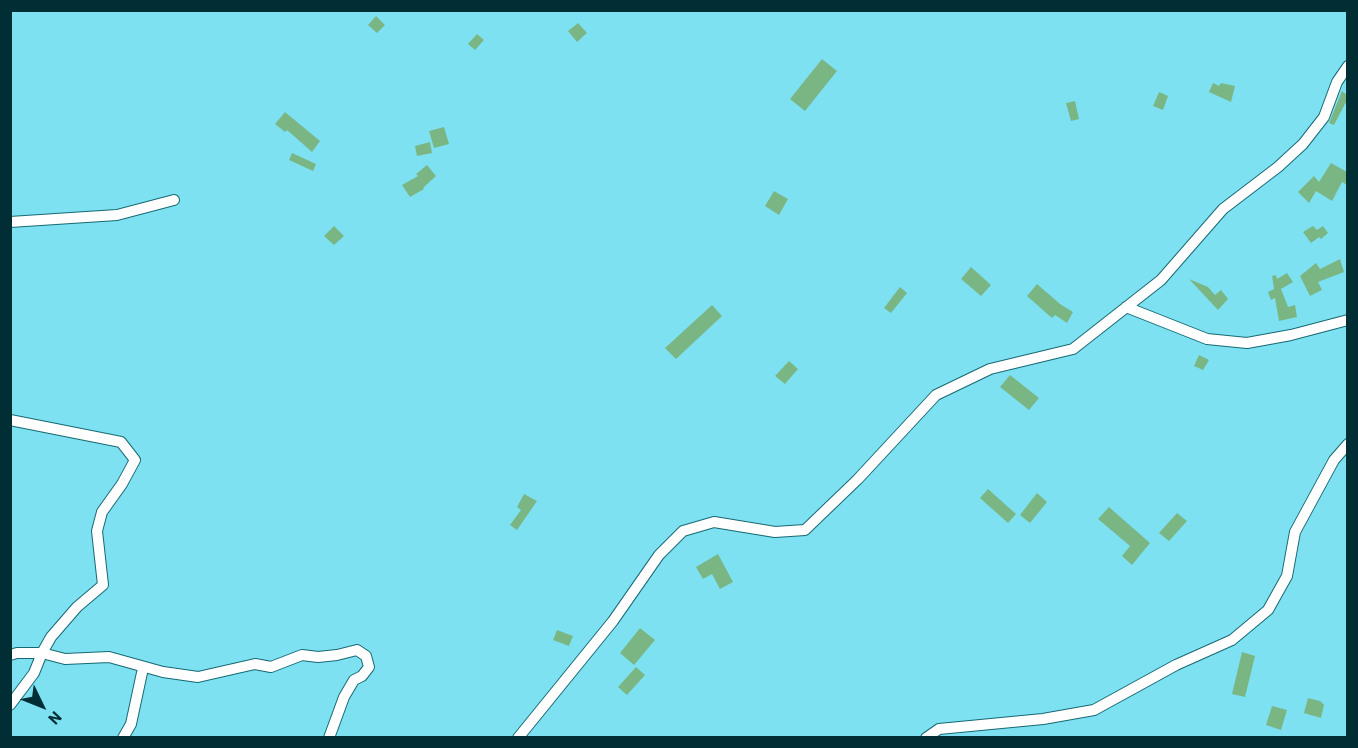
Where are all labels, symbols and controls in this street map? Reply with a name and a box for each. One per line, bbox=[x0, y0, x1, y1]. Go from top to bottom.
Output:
north arrow bbox=[12, 676, 72, 736]
text: N bbox=[45, 708, 66, 729]

